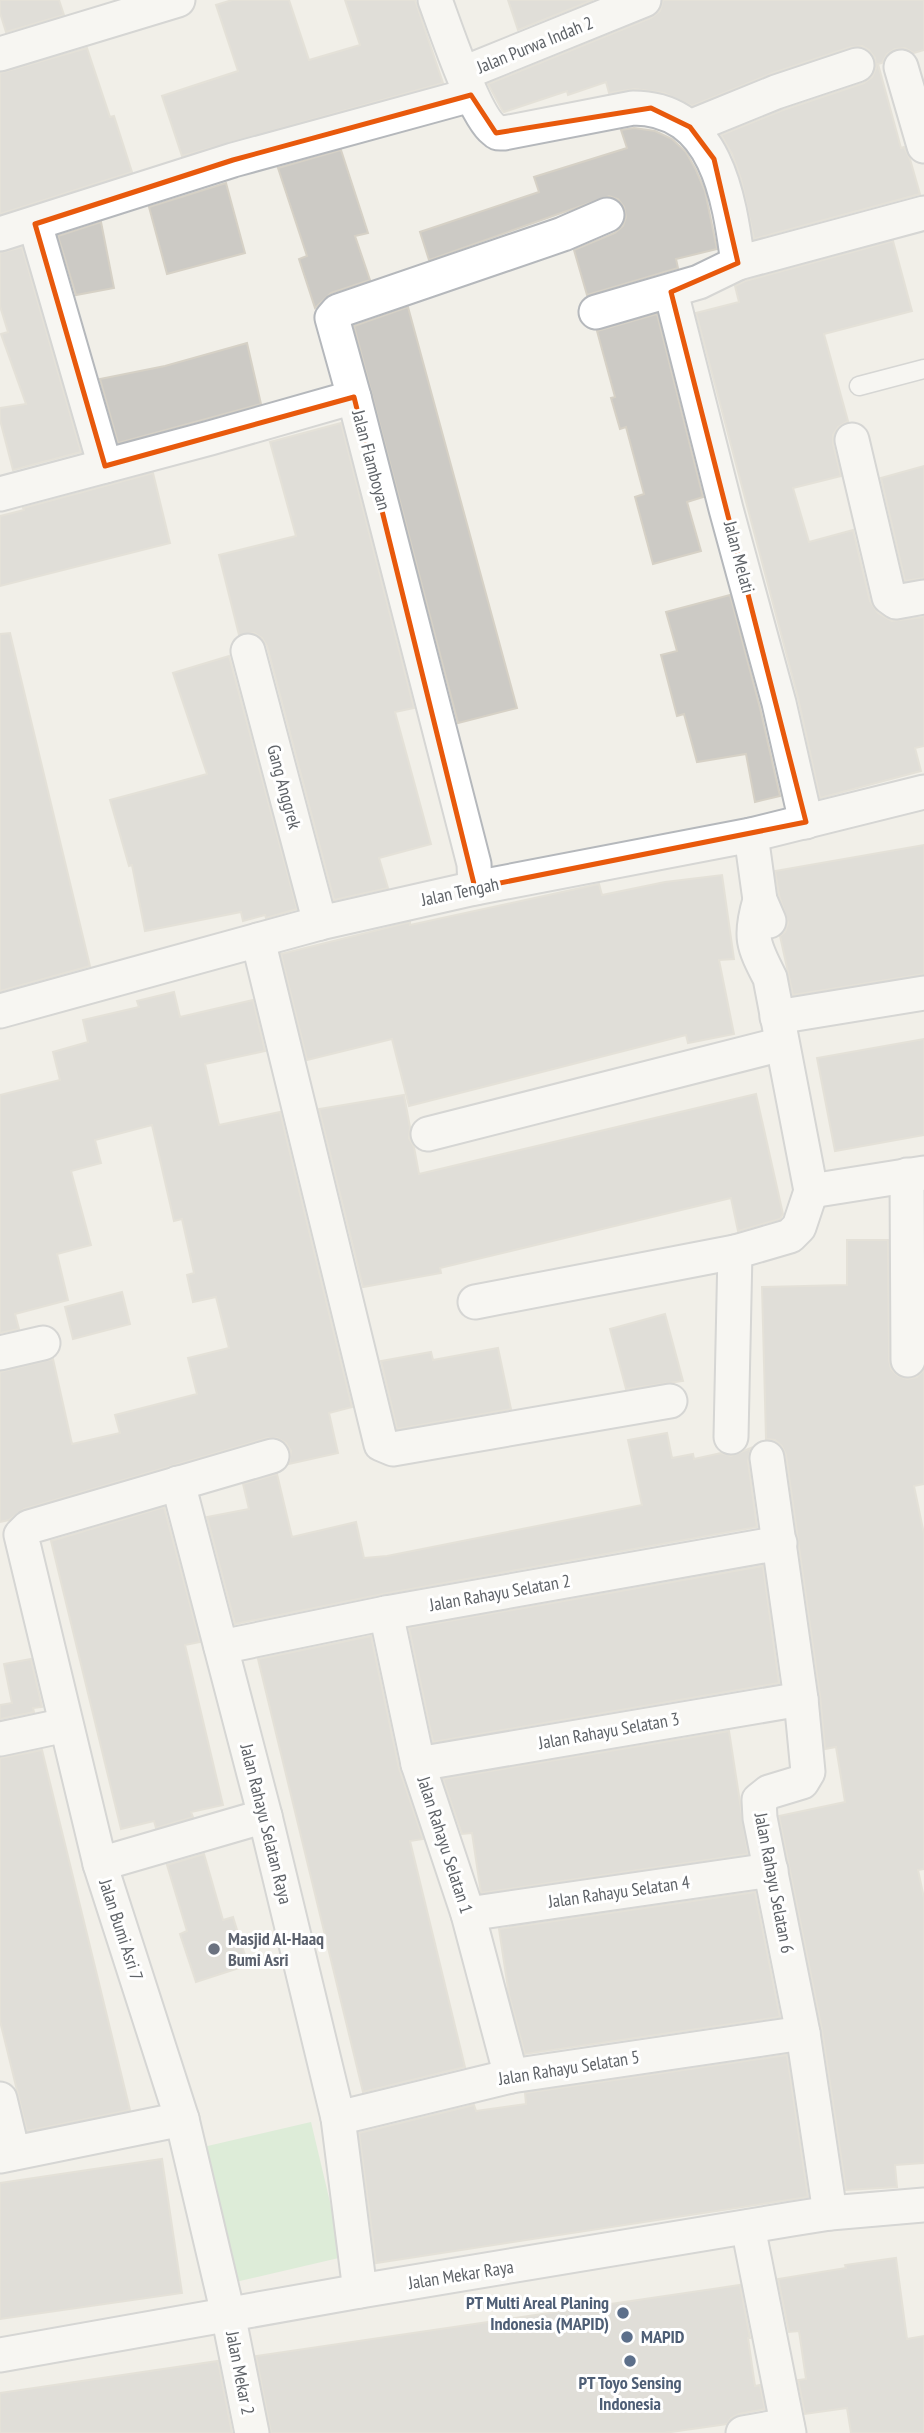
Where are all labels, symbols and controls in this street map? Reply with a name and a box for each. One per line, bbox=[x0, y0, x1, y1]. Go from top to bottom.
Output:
street label: Jalan Purwa Indah 2 bbox=[472, 11, 596, 79]
street label: Jalan Flamboyan bbox=[347, 406, 396, 512]
street label: Jalan Melati bbox=[719, 517, 760, 595]
street label: Gang Anggrek bbox=[262, 742, 307, 832]
street label: Jalan Tengah bbox=[418, 872, 501, 911]
street label: Jalan Rahayu Selatan 2 bbox=[427, 1569, 572, 1616]
street label: Jalan Rahayu Selatan 3 bbox=[536, 1707, 681, 1754]
street label: Jalan Rahayu Selatan Raya bbox=[235, 1740, 298, 1906]
street label: Jalan Rahayu Selatan 1 bbox=[412, 1773, 478, 1916]
street label: Jalan Rahayu Selatan 6 bbox=[749, 1810, 799, 1955]
street label: Jalan Rahayu Selatan 4 bbox=[546, 1870, 691, 1913]
street label: Jalan Bumi Asri 7 bbox=[94, 1875, 149, 1983]
place label: Masjid Al-Haaq Bumi Asri bbox=[228, 1927, 324, 1971]
marker: Masjid Al-Haaq Bumi Asri bbox=[206, 1941, 222, 1957]
street label: Jalan Rahayu Selatan 5 bbox=[496, 2045, 641, 2090]
street label: Jalan Mekar Raya bbox=[406, 2255, 515, 2294]
place label: PT Multi Areal Planing Indonesia (MAPID) bbox=[466, 2291, 609, 2335]
marker: PT Multi Areal Planing Indonesia (MAPID) bbox=[615, 2305, 631, 2321]
place label: MAPID bbox=[641, 2325, 685, 2348]
street label: Jalan Mekar 2 bbox=[221, 2328, 260, 2417]
marker: MAPID bbox=[619, 2329, 635, 2345]
marker: PT Toyo Sensing Indonesia bbox=[622, 2353, 638, 2369]
place label: PT Toyo Sensing Indonesia bbox=[579, 2371, 681, 2415]

